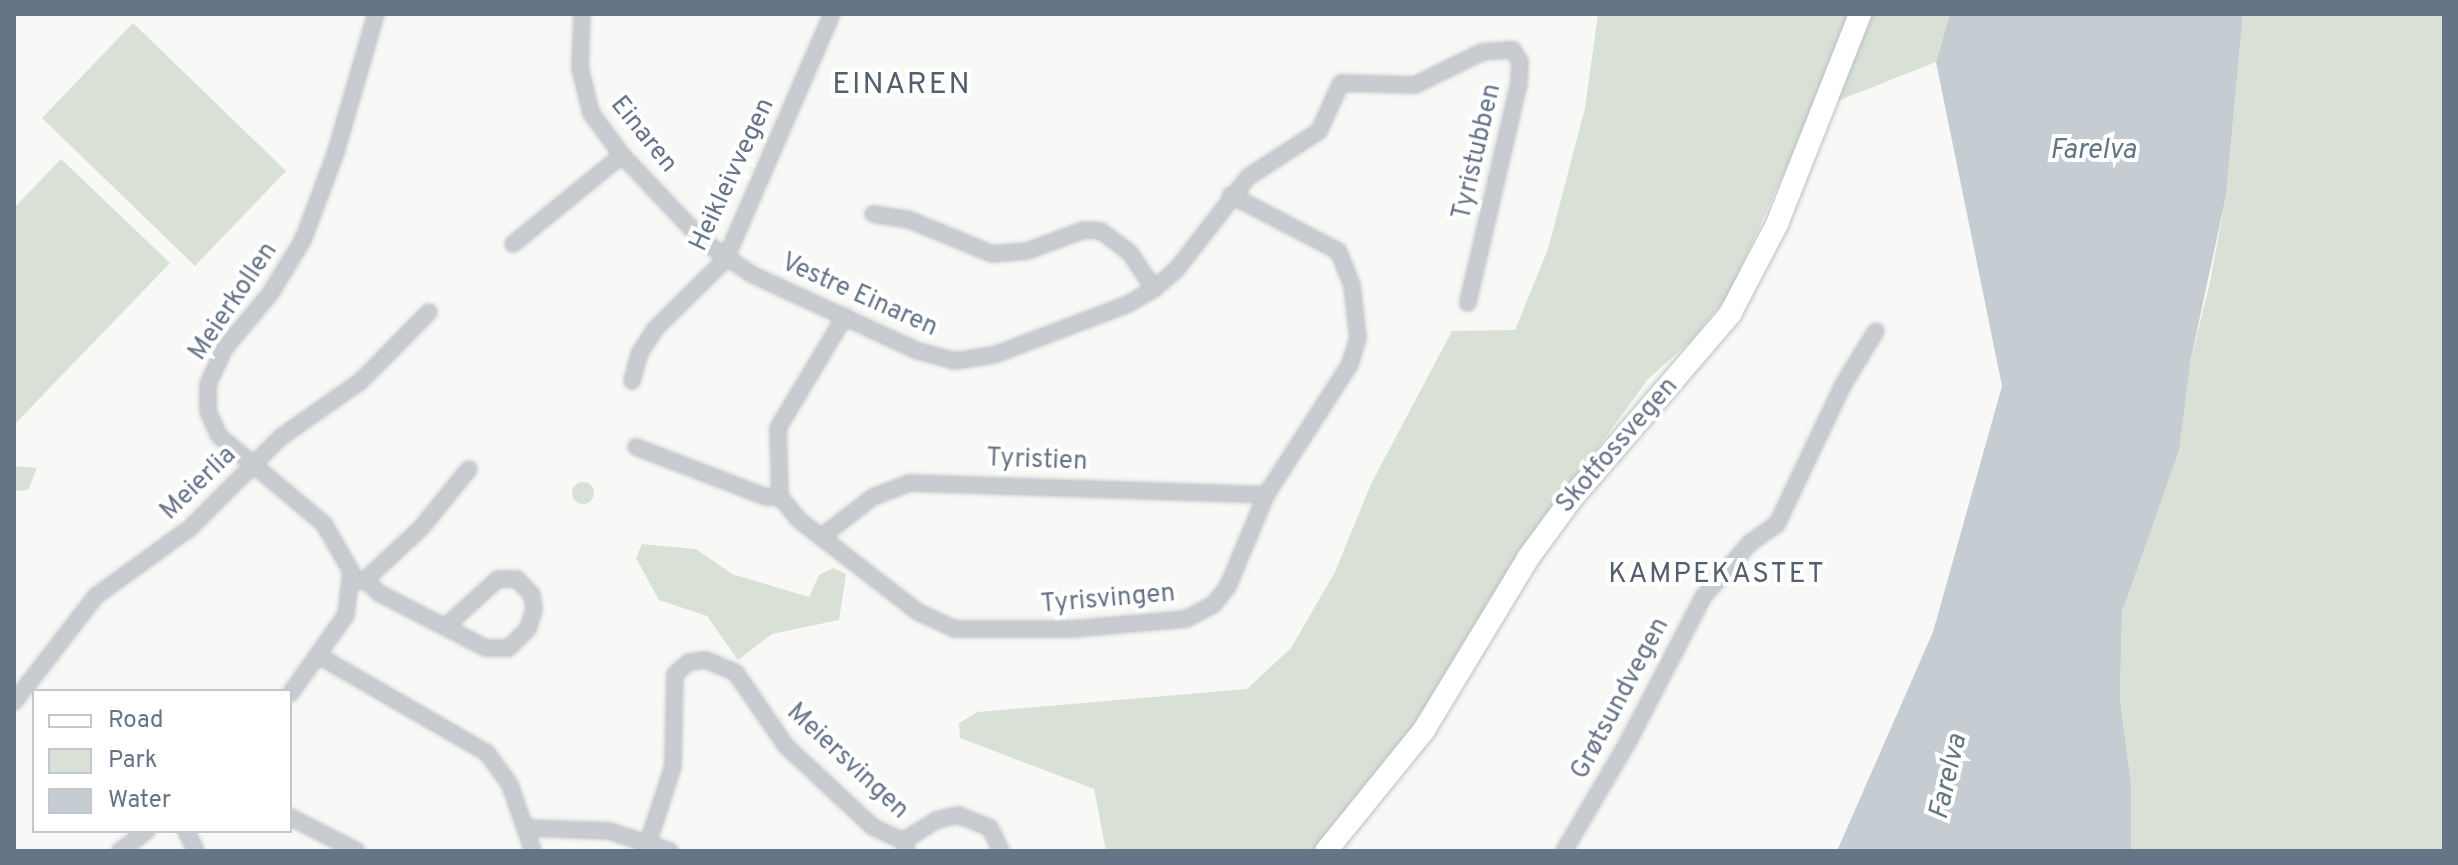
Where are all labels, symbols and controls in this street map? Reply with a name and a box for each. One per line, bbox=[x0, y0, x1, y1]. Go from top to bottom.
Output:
district label: EINAREN bbox=[832, 68, 972, 104]
street label: Tyristubben bbox=[1447, 81, 1509, 223]
street label: Einaren bbox=[603, 90, 683, 180]
street label: Heikleivvegen bbox=[684, 94, 782, 256]
water label: Farelva bbox=[2050, 134, 2136, 168]
street label: Meierkollen bbox=[183, 237, 285, 367]
street label: Vestre Einaren bbox=[776, 248, 942, 344]
street label: Skotfossvegen bbox=[1551, 372, 1685, 520]
street label: Meierlia bbox=[155, 441, 243, 527]
street label: Tyristien bbox=[986, 444, 1088, 478]
district label: KAMPEKASTET bbox=[1608, 558, 1826, 592]
street label: Tyrisvingen bbox=[1039, 579, 1177, 621]
street label: Grøtsundvegen bbox=[1565, 613, 1677, 785]
legend bbox=[32, 689, 292, 833]
street label: Meiersvingen bbox=[779, 697, 915, 827]
text: Road bbox=[108, 706, 164, 736]
water label: Farelva bbox=[1923, 731, 1975, 823]
text: Park bbox=[108, 746, 158, 776]
text: Water bbox=[108, 786, 171, 816]

